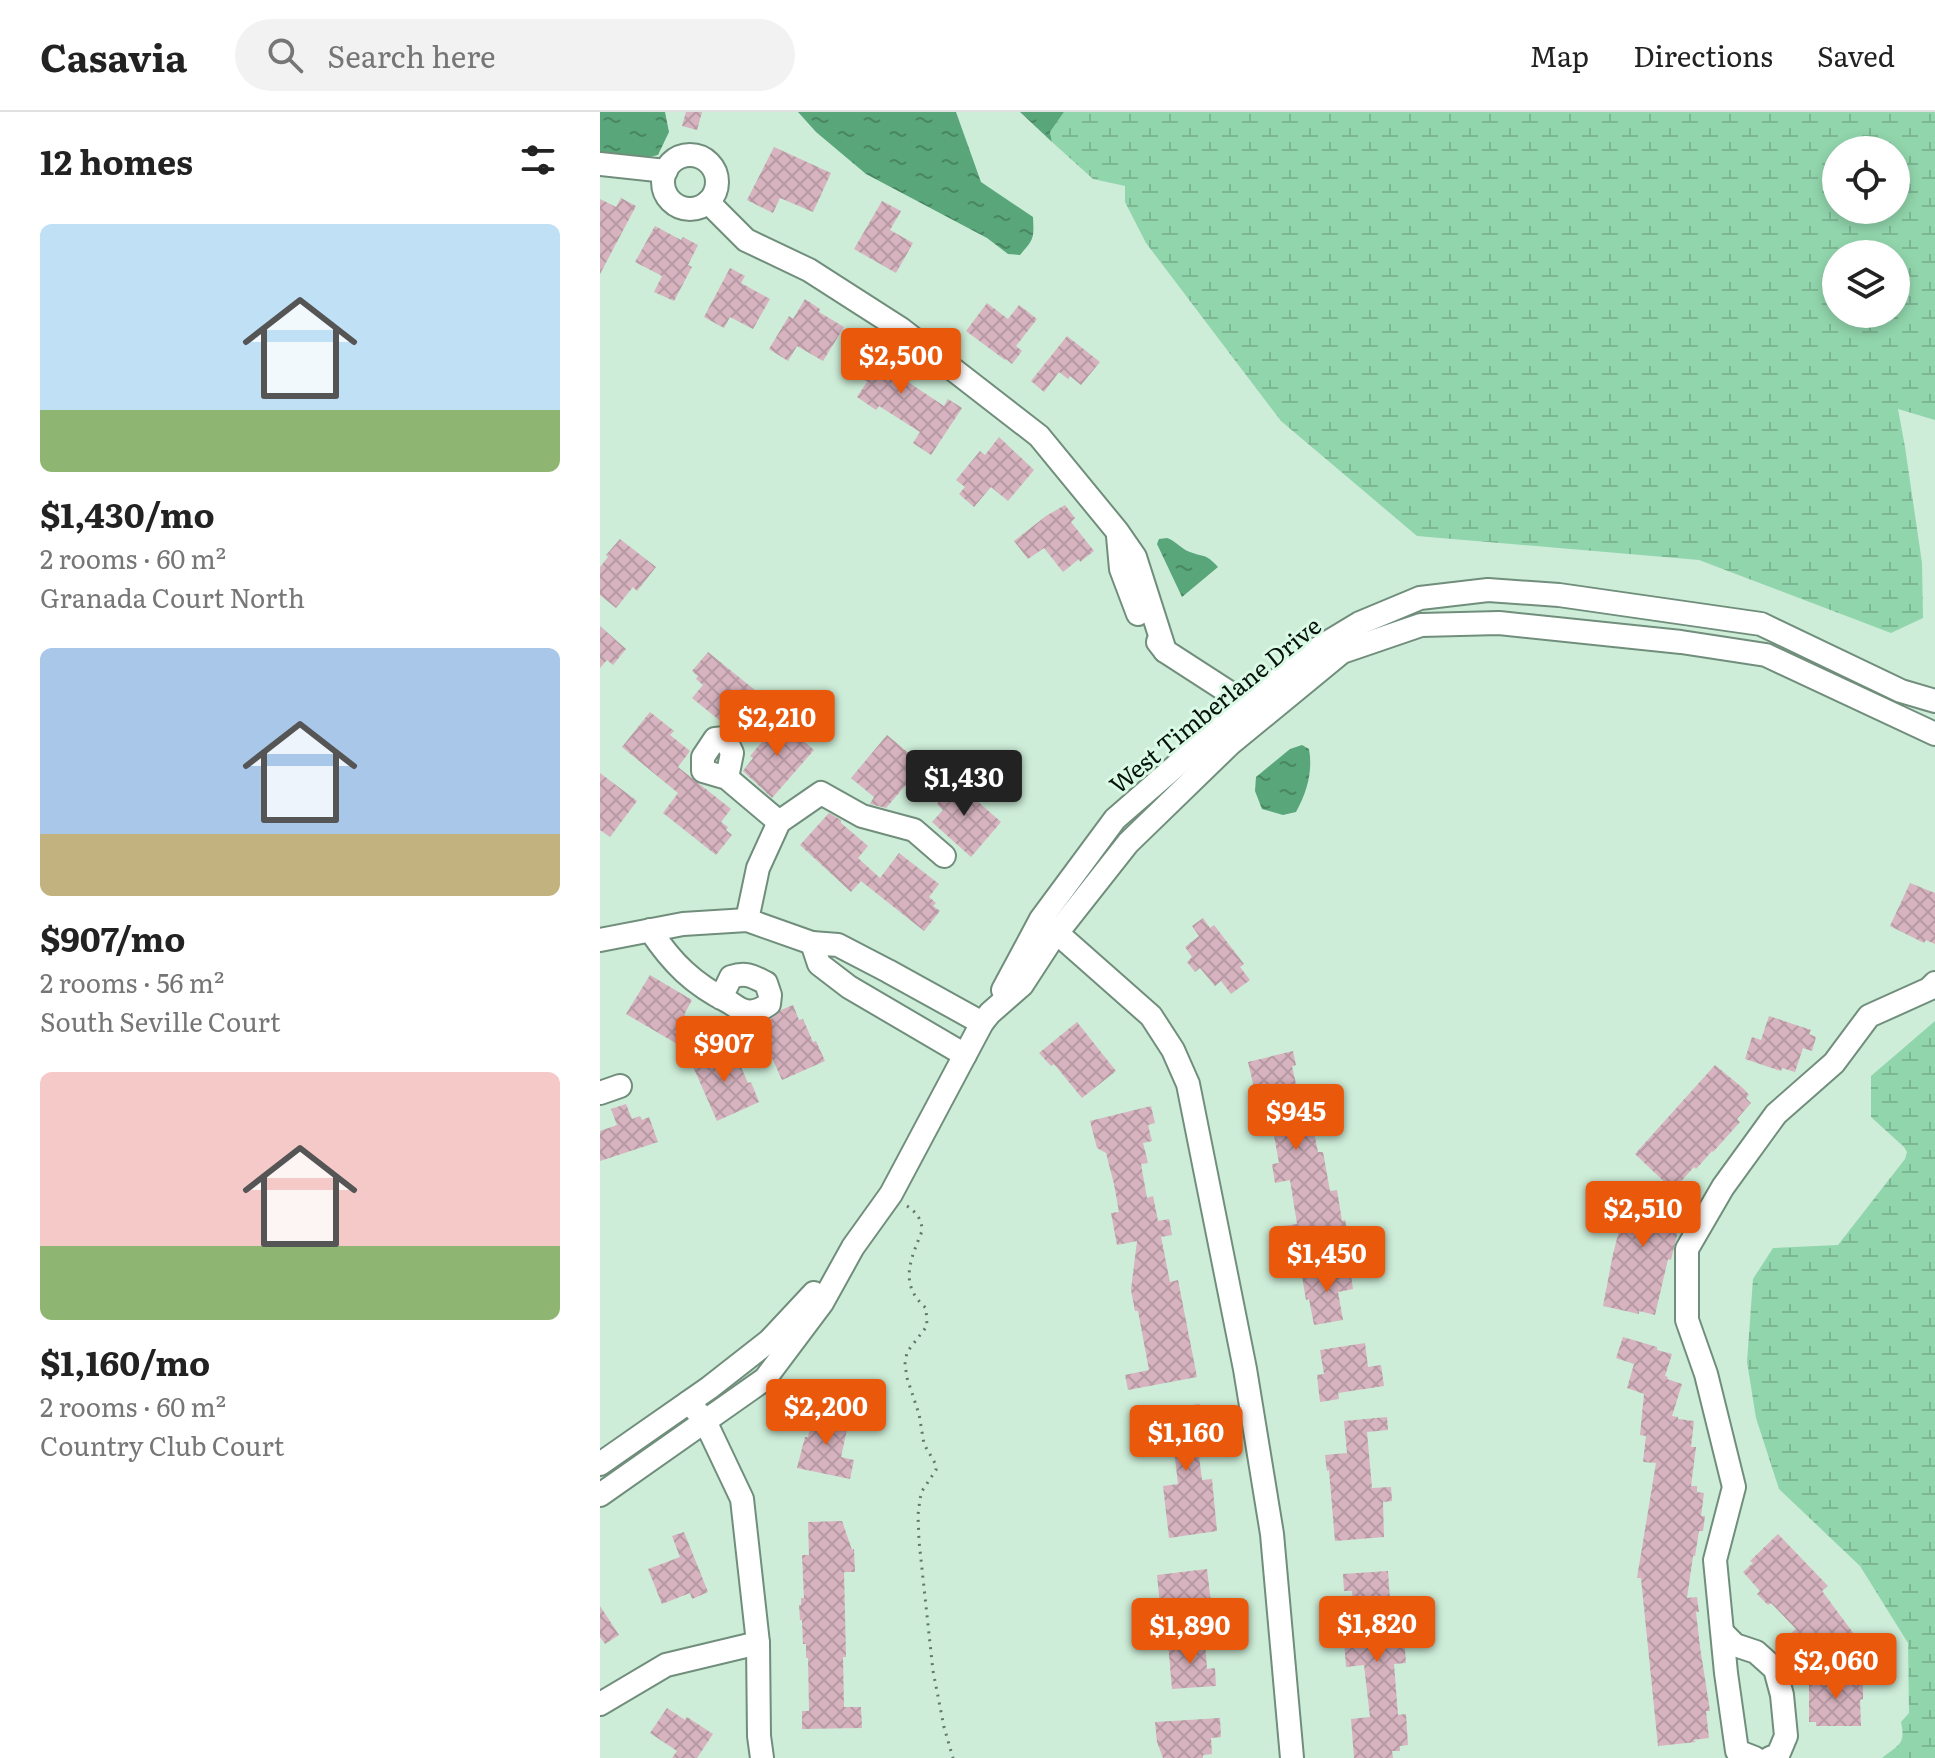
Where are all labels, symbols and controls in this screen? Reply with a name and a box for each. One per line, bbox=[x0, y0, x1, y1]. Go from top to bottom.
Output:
search box bbox=[235, 19, 795, 91]
text: Casavia bbox=[40, 27, 187, 84]
icon: search bbox=[263, 33, 307, 77]
text: Search here bbox=[327, 33, 496, 77]
text: Map bbox=[1530, 34, 1589, 76]
text: Directions bbox=[1633, 34, 1773, 76]
text: Saved bbox=[1817, 34, 1895, 76]
text: 12 homes bbox=[40, 135, 193, 185]
map controls bbox=[1822, 136, 1910, 328]
button: locate bbox=[1822, 136, 1910, 224]
icon: filters bbox=[516, 138, 560, 182]
button: layers bbox=[1822, 240, 1910, 328]
icon: home bbox=[228, 276, 372, 420]
pin: $2,500 bbox=[836, 328, 966, 396]
text: $2,500 bbox=[859, 334, 943, 373]
text: $1,430/mo bbox=[40, 488, 215, 538]
text: 2 rooms · 60 m² bbox=[40, 538, 226, 577]
text: Granada Court North bbox=[40, 577, 305, 616]
street label: West Timberlane Drive bbox=[1101, 607, 1327, 801]
pin: $2,210 bbox=[712, 690, 842, 758]
text: $2,210 bbox=[738, 696, 816, 735]
icon: home bbox=[228, 700, 372, 844]
pin: $1,430 bbox=[899, 750, 1029, 818]
text: $1,430 bbox=[924, 756, 1004, 795]
text: $907/mo bbox=[40, 912, 185, 962]
text: 2 rooms · 56 m² bbox=[40, 962, 224, 1001]
text: South Seville Court bbox=[40, 1001, 280, 1040]
pin: $907 bbox=[677, 1016, 771, 1084]
text: $907 bbox=[694, 1022, 754, 1061]
pin: $945 bbox=[1249, 1084, 1343, 1152]
text: $945 bbox=[1266, 1090, 1326, 1129]
icon: home bbox=[228, 1124, 372, 1268]
pin: $2,510 bbox=[1578, 1181, 1708, 1249]
text: $2,510 bbox=[1604, 1187, 1682, 1226]
pin: $1,450 bbox=[1262, 1226, 1392, 1294]
text: $1,450 bbox=[1287, 1232, 1367, 1271]
text: $1,160/mo bbox=[40, 1336, 210, 1386]
pin: $2,200 bbox=[761, 1379, 891, 1447]
text: $2,200 bbox=[784, 1385, 868, 1424]
text: 2 rooms · 60 m² bbox=[40, 1386, 226, 1425]
pin: $1,160 bbox=[1121, 1405, 1251, 1473]
text: $1,160 bbox=[1148, 1411, 1224, 1450]
text: Country Club Court bbox=[40, 1425, 284, 1464]
pin: $1,820 bbox=[1312, 1596, 1442, 1664]
pin: $1,890 bbox=[1125, 1598, 1255, 1666]
text: $1,820 bbox=[1337, 1602, 1417, 1641]
text: $1,890 bbox=[1150, 1604, 1230, 1643]
pin: $2,060 bbox=[1771, 1633, 1901, 1701]
text: $2,060 bbox=[1793, 1639, 1879, 1678]

